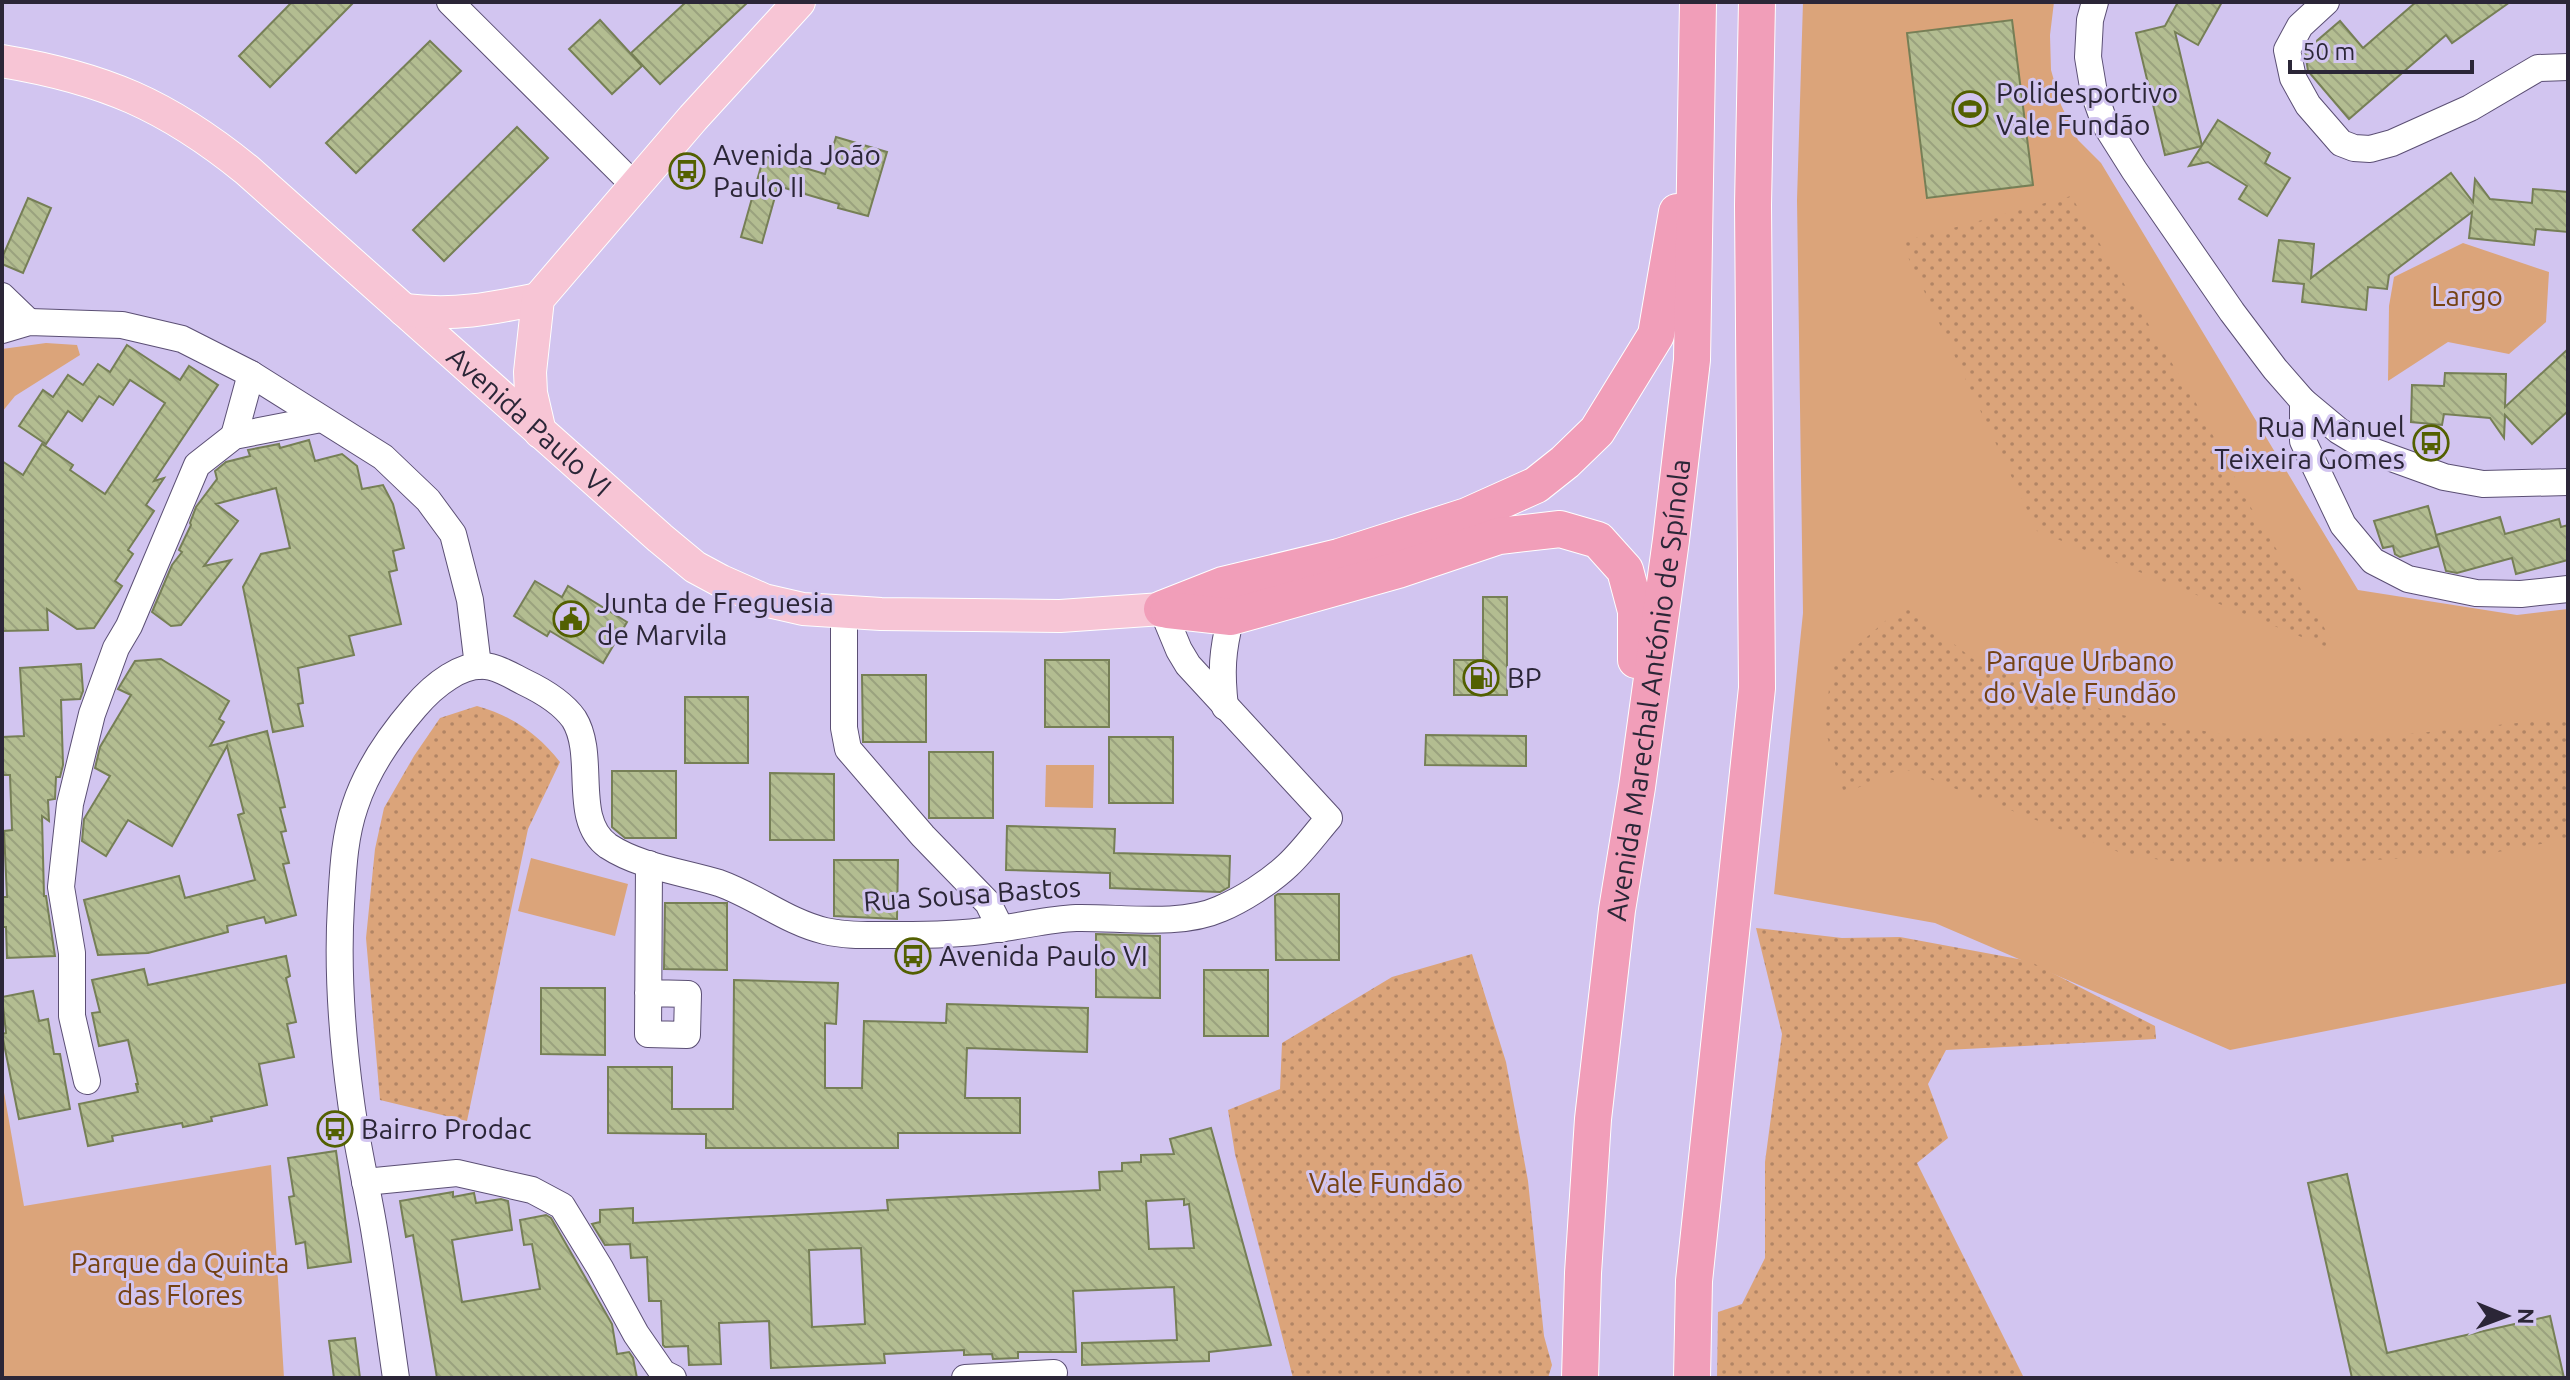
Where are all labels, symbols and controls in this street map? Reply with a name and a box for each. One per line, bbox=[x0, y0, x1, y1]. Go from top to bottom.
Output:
scale bar bbox=[2290, 24, 2472, 74]
text: 50 m bbox=[2302, 38, 2355, 65]
place label: Polidesportivo Vale Fundão bbox=[1996, 77, 2178, 140]
sports icon: Polidesportivo Vale Fundão bbox=[1951, 90, 1989, 128]
place label: Avenida João Paulo II bbox=[713, 139, 881, 202]
bus stop icon: Avenida João Paulo II bbox=[668, 152, 706, 190]
park label: Largo bbox=[2431, 280, 2503, 311]
street label: Avenida Paulo VI bbox=[441, 340, 618, 502]
place label: Rua Manuel Teixeira Gomes bbox=[2214, 411, 2405, 474]
bus stop icon: Rua Manuel Teixeira Gomes bbox=[2412, 424, 2450, 462]
street label: Avenida Marechal António de Spínola bbox=[1600, 457, 1695, 923]
place label: Junta de Freguesia de Marvila bbox=[597, 587, 834, 650]
public building icon: Junta de Freguesia de Marvila bbox=[552, 600, 590, 638]
park label: Parque Urbano do Vale Fundão bbox=[1983, 645, 2177, 708]
fuel station icon: BP bbox=[1462, 659, 1500, 697]
place label: BP bbox=[1507, 662, 1542, 693]
street label: Rua Sousa Bastos bbox=[862, 870, 1082, 917]
bus stop icon: Avenida Paulo VI bbox=[894, 937, 932, 975]
place label: Avenida Paulo VI bbox=[939, 940, 1148, 971]
bus stop icon: Bairro Prodac bbox=[316, 1110, 354, 1148]
place label: Bairro Prodac bbox=[361, 1113, 531, 1144]
park label: Vale Fundão bbox=[1309, 1167, 1463, 1198]
park label: Parque da Quinta das Flores bbox=[71, 1247, 289, 1310]
north arrow bbox=[2466, 1276, 2546, 1356]
text: N bbox=[2514, 1308, 2539, 1325]

